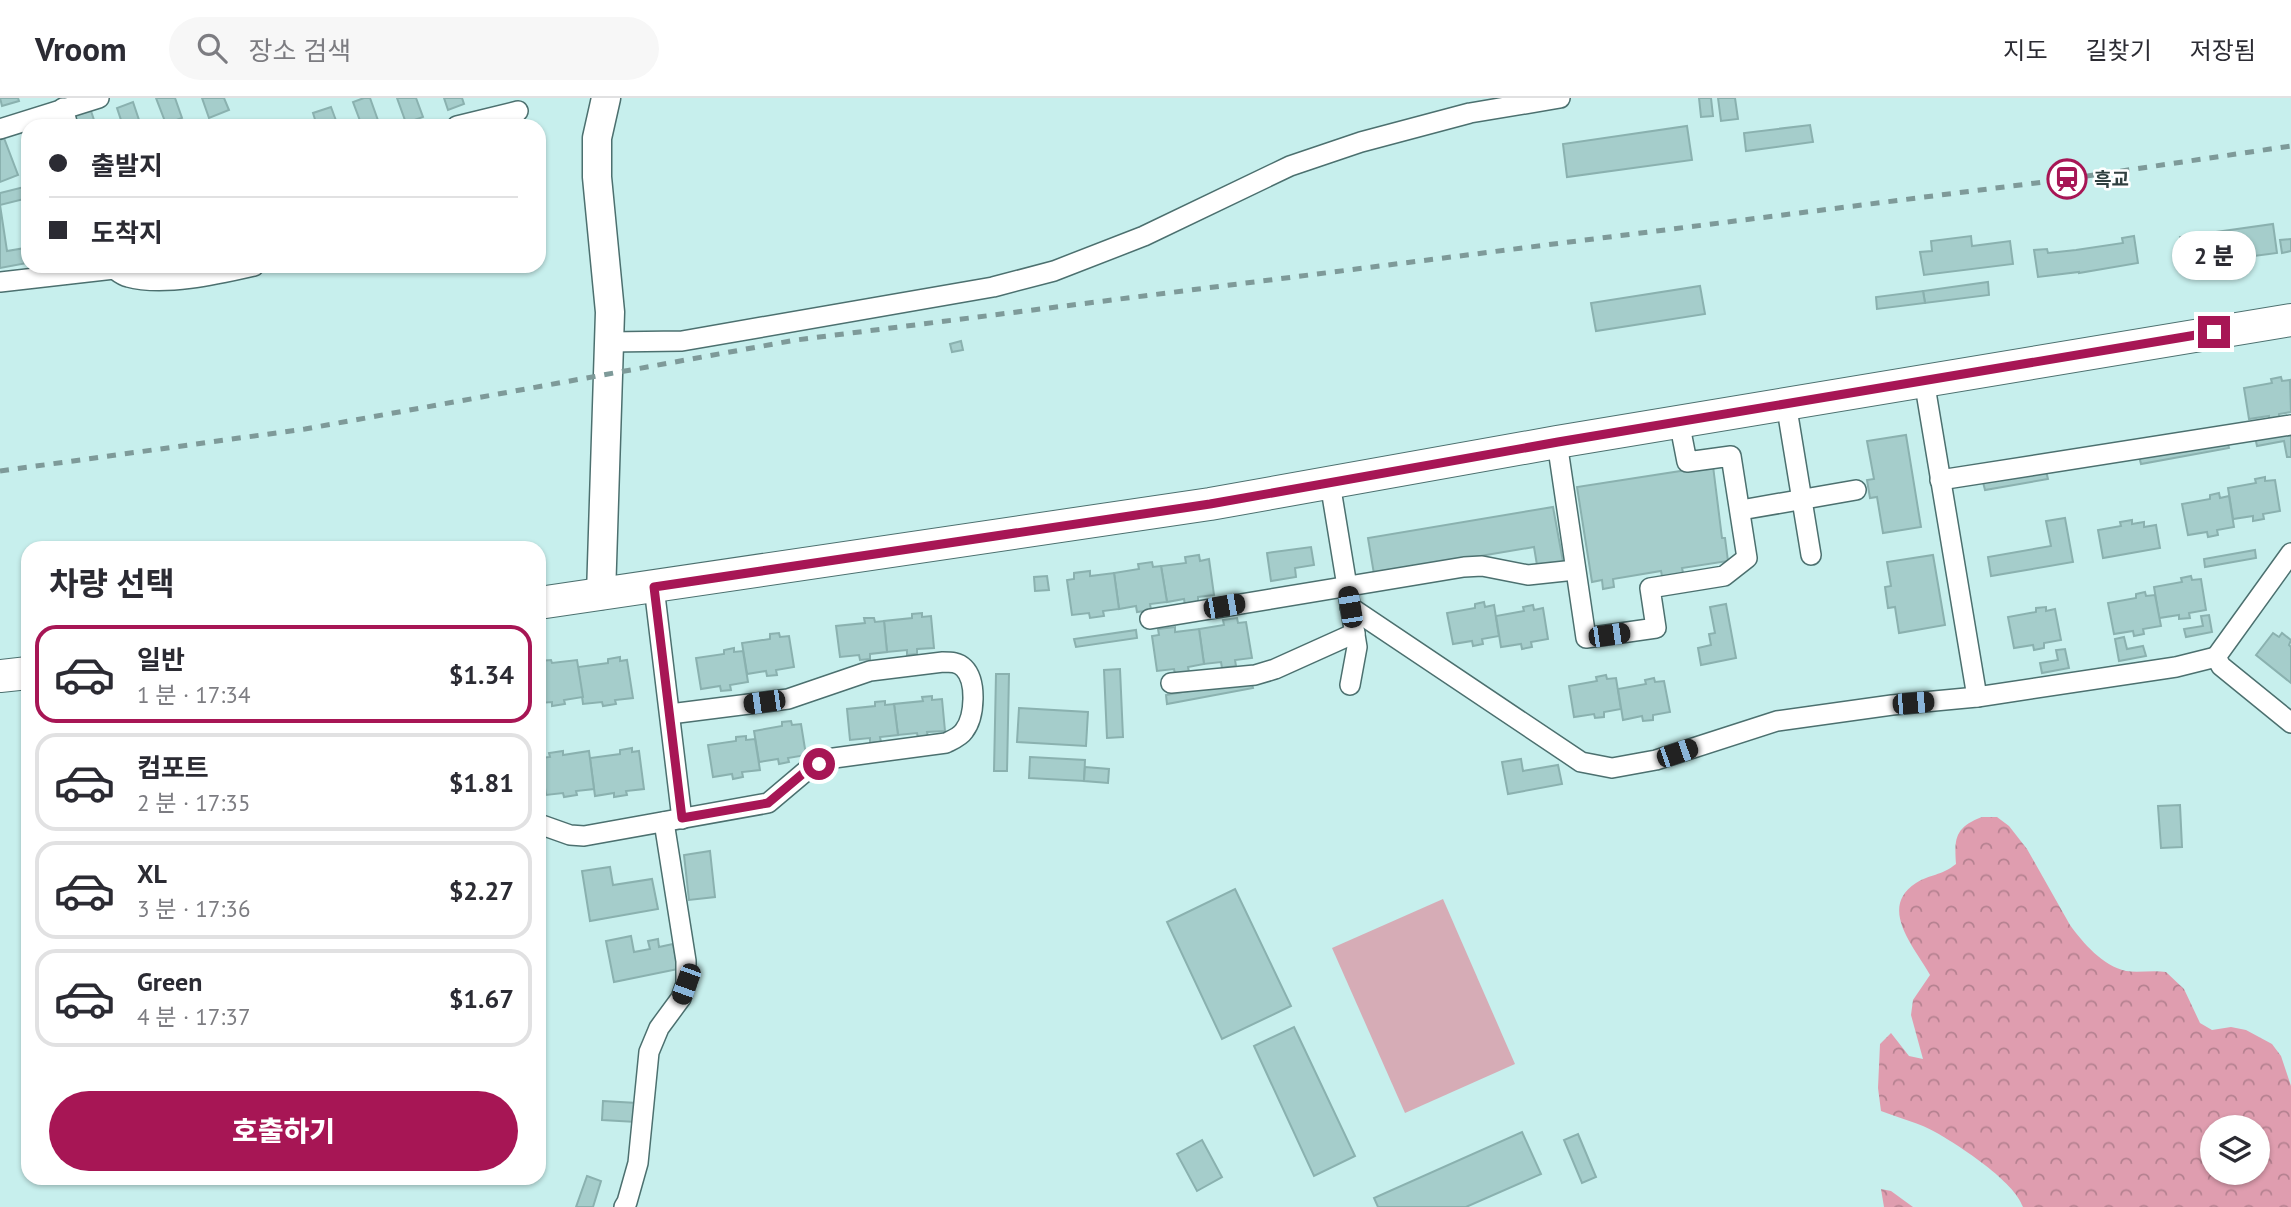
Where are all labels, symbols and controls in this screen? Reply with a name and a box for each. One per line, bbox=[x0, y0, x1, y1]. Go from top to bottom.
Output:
search box bbox=[169, 17, 659, 80]
text: Vroom bbox=[35, 27, 127, 70]
icon: search bbox=[193, 29, 231, 67]
text: 장소 검색 bbox=[249, 34, 351, 67]
text: 지도 bbox=[2003, 35, 2048, 66]
text: 길찾기 bbox=[2086, 35, 2152, 66]
text: 저장됨 bbox=[2190, 35, 2256, 66]
text: 출발지 bbox=[91, 149, 163, 182]
station icon: 흑교 bbox=[2046, 158, 2088, 200]
place label: 흑교 bbox=[2094, 167, 2129, 191]
text: 도착지 bbox=[91, 216, 163, 249]
callout: 2 분 bbox=[2172, 230, 2256, 280]
text: 2 분 bbox=[2194, 241, 2234, 270]
route end bbox=[2198, 316, 2230, 348]
text: 차량 선택 bbox=[49, 562, 175, 604]
car bbox=[1337, 585, 1364, 629]
car bbox=[1202, 592, 1247, 620]
car bbox=[1587, 622, 1632, 648]
icon: car bbox=[53, 643, 116, 706]
text: 일반 bbox=[137, 643, 185, 676]
text: $1.34 bbox=[449, 658, 514, 691]
text: 1 분 · 17:34 bbox=[137, 680, 250, 709]
car bbox=[742, 689, 787, 715]
car bbox=[1892, 691, 1935, 715]
car bbox=[1654, 736, 1701, 770]
route start bbox=[803, 748, 835, 780]
icon: car bbox=[53, 751, 116, 814]
text: 컴포트 bbox=[137, 751, 209, 784]
text: $1.81 bbox=[449, 766, 514, 799]
text: 2 분 · 17:35 bbox=[137, 788, 250, 817]
text: XL bbox=[137, 857, 167, 890]
icon: car bbox=[53, 859, 116, 922]
text: $2.27 bbox=[449, 874, 514, 907]
text: 3 분 · 17:36 bbox=[137, 894, 250, 923]
car bbox=[669, 961, 704, 1007]
text: Green bbox=[137, 965, 202, 998]
icon: car bbox=[53, 967, 116, 1030]
text: $1.67 bbox=[449, 982, 514, 1015]
text: 4 분 · 17:37 bbox=[137, 1002, 250, 1031]
button: 호출하기 bbox=[49, 1091, 518, 1171]
map controls bbox=[2200, 1115, 2270, 1185]
button: layers bbox=[2200, 1115, 2270, 1185]

